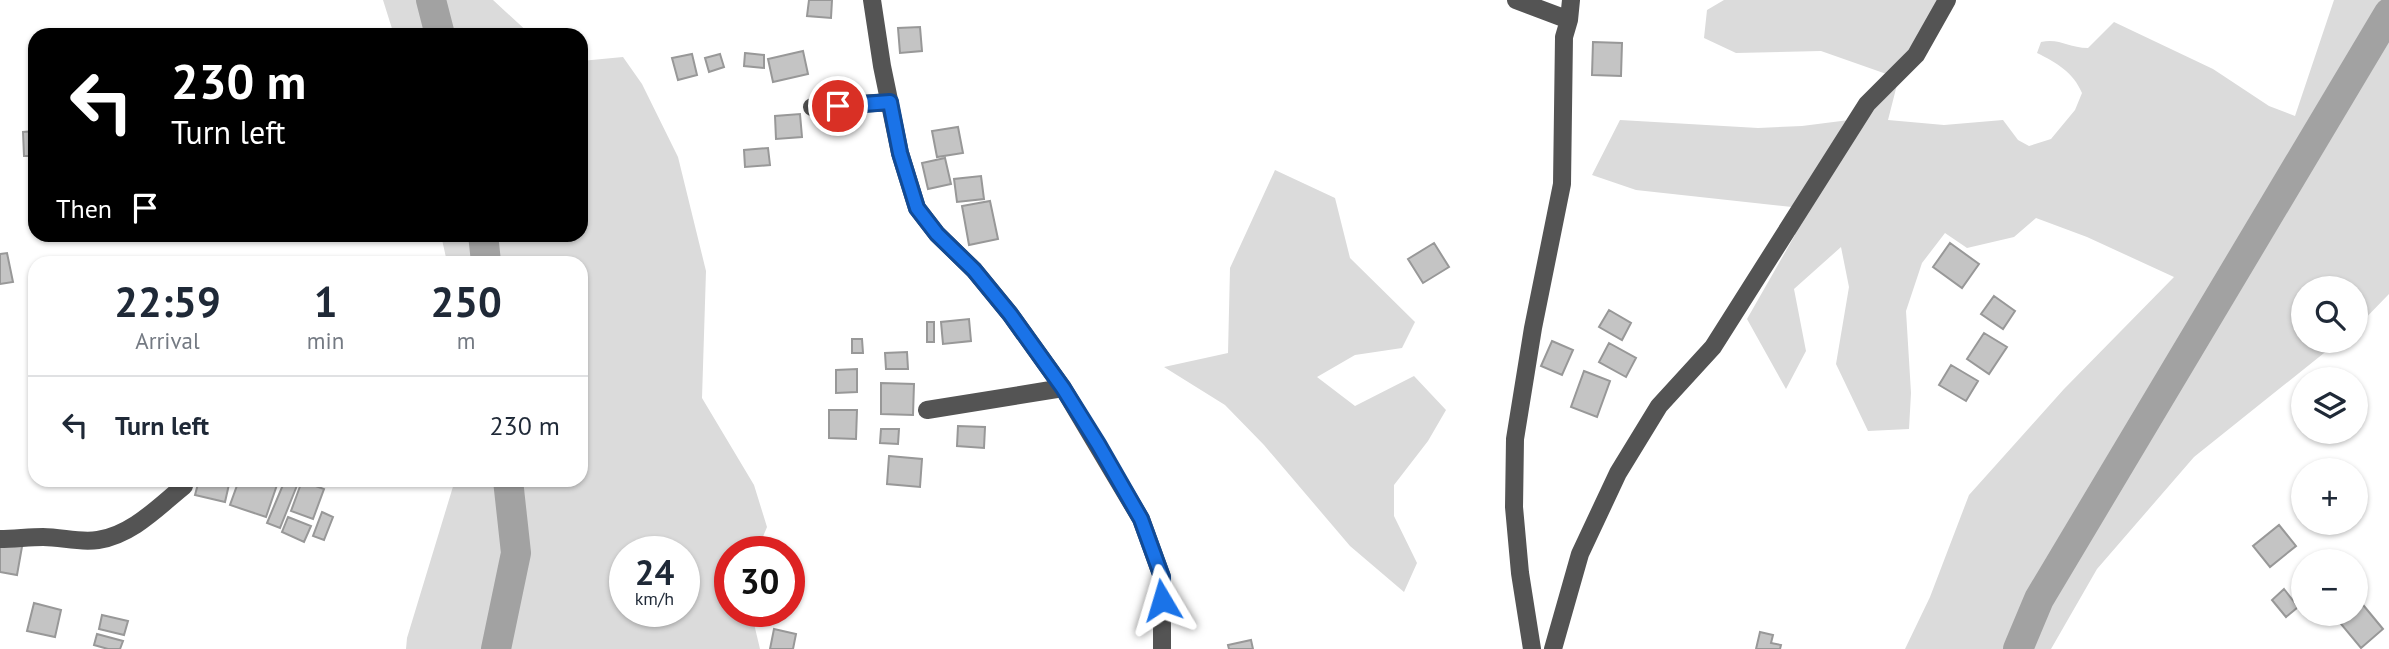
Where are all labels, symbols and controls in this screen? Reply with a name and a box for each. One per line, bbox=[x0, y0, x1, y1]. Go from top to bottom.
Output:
text: 230 m bbox=[171, 49, 306, 113]
icon: left bbox=[56, 56, 147, 147]
pin bbox=[808, 76, 868, 136]
icon: arrive bbox=[819, 87, 857, 125]
text: Turn left bbox=[171, 111, 286, 153]
icon: arrive bbox=[126, 189, 164, 227]
text: Then bbox=[56, 192, 112, 225]
text: 22:59 bbox=[114, 274, 221, 329]
text: 1 bbox=[314, 274, 337, 329]
text: 250 bbox=[430, 274, 502, 329]
map controls bbox=[2291, 276, 2368, 626]
button: search bbox=[2291, 276, 2368, 353]
text: Arrival bbox=[135, 326, 200, 355]
text: min bbox=[307, 326, 344, 355]
text: m bbox=[457, 326, 475, 355]
button: layers bbox=[2291, 367, 2368, 444]
icon: left bbox=[56, 406, 94, 444]
text: Turn left bbox=[115, 409, 209, 442]
text: 230 m bbox=[489, 409, 560, 442]
button: + bbox=[2291, 458, 2368, 535]
speed limit sign: 30 bbox=[714, 536, 805, 627]
text: 24 bbox=[635, 549, 674, 595]
button: − bbox=[2291, 549, 2368, 626]
position arrow bbox=[1125, 563, 1199, 637]
text: km/h bbox=[635, 587, 674, 610]

